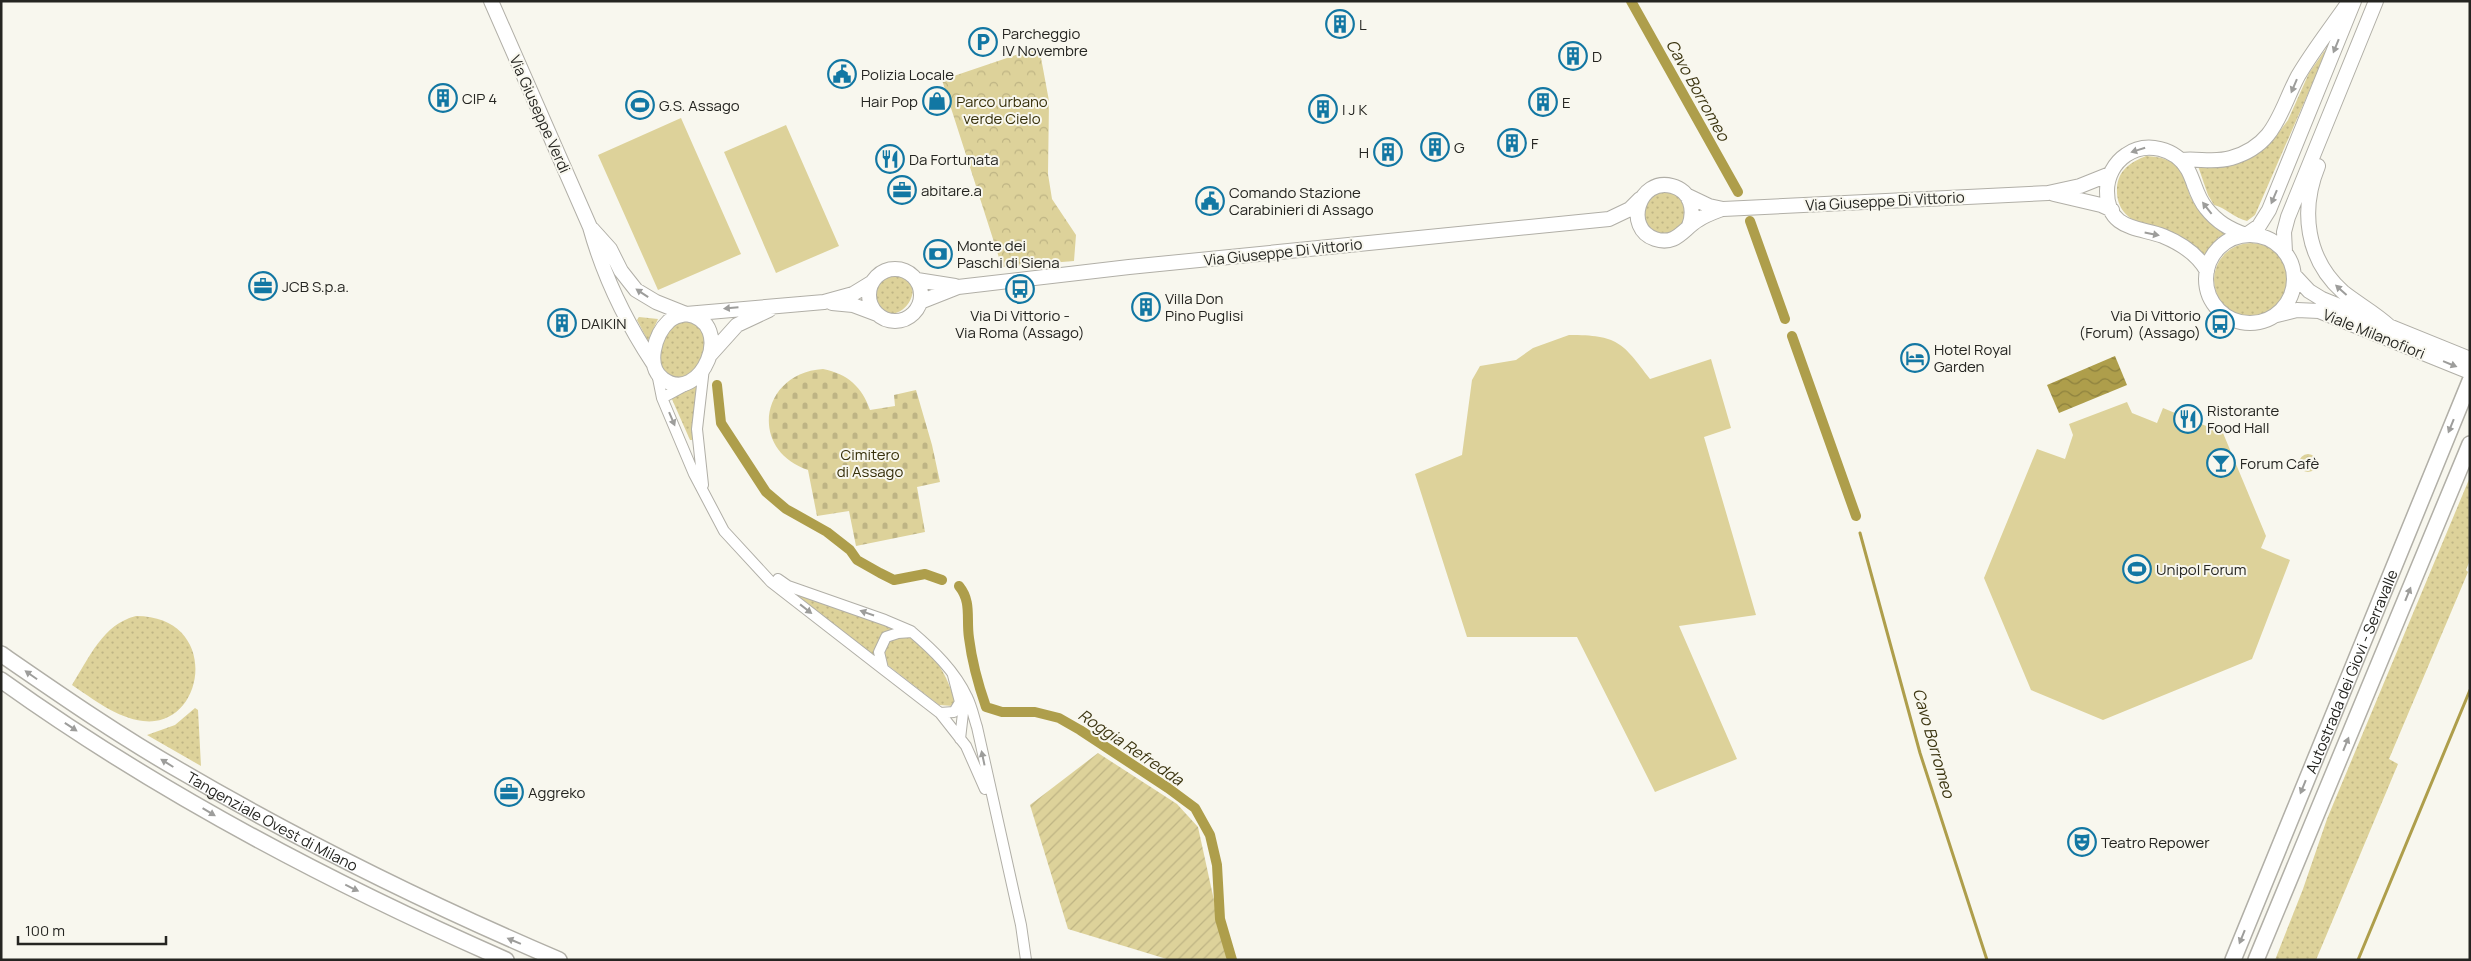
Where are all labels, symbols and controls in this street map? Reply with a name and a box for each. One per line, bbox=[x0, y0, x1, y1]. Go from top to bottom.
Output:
building icon: L bbox=[1325, 9, 1355, 39]
place label: L bbox=[1359, 14, 1367, 35]
place label: Parcheggio IV Novembre bbox=[1002, 23, 1088, 61]
parking icon: Parcheggio IV Novembre bbox=[968, 27, 998, 57]
water label: Cavo Borromeo bbox=[1661, 35, 1736, 146]
one-way arrow bbox=[2331, 39, 2339, 53]
building icon: D bbox=[1558, 41, 1588, 71]
place label: D bbox=[1592, 46, 1602, 67]
street label: Via Giuseppe Verdi bbox=[505, 52, 575, 176]
public building icon: Polizia Locale bbox=[827, 59, 857, 89]
place label: Polizia Locale bbox=[861, 64, 954, 85]
one-way arrow bbox=[2290, 79, 2298, 93]
building icon: CIP 4 bbox=[428, 83, 458, 113]
shop icon: Hair Pop bbox=[922, 86, 952, 116]
building icon: E bbox=[1528, 87, 1558, 117]
place label: CIP 4 bbox=[462, 88, 497, 109]
sports icon: G.S. Assago bbox=[625, 90, 655, 120]
place label: Hair Pop bbox=[861, 91, 918, 112]
park label: Parco urbano verde Cielo bbox=[956, 91, 1048, 129]
place label: E bbox=[1562, 92, 1571, 113]
building icon: I J K bbox=[1308, 94, 1338, 124]
place label: G.S. Assago bbox=[659, 95, 740, 116]
place label: I J K bbox=[1342, 99, 1367, 120]
building icon: F bbox=[1497, 128, 1527, 158]
building icon: G bbox=[1420, 132, 1450, 162]
place label: F bbox=[1531, 133, 1539, 154]
building icon: H bbox=[1373, 137, 1403, 167]
place label: G bbox=[1454, 137, 1465, 158]
place label: H bbox=[1359, 142, 1369, 163]
restaurant icon: Da Fortunata bbox=[875, 144, 905, 174]
one-way arrow bbox=[2130, 146, 2145, 154]
place label: Da Fortunata bbox=[909, 149, 999, 170]
office icon: abitare.a bbox=[887, 175, 917, 205]
place label: abitare.a bbox=[921, 180, 982, 201]
place label: Comando Stazione Carabinieri di Assago bbox=[1229, 182, 1374, 220]
public building icon: Comando Stazione Carabinieri di Assago bbox=[1195, 186, 1225, 216]
street label: Via Giuseppe Di Vittorio bbox=[1805, 186, 1965, 216]
one-way arrow bbox=[2270, 190, 2278, 205]
one-way arrow bbox=[2201, 202, 2212, 215]
one-way arrow bbox=[2144, 230, 2159, 238]
street label: Via Giuseppe Di Vittorio bbox=[1203, 233, 1363, 271]
place label: Monte dei Paschi di Siena bbox=[957, 235, 1060, 273]
bank icon: Monte dei Paschi di Siena bbox=[923, 239, 953, 269]
office icon: JCB S.p.a. bbox=[248, 271, 278, 301]
bus stop icon: Via Di Vittorio - Via Roma (Assago) bbox=[1005, 274, 1035, 304]
place label: JCB S.p.a. bbox=[282, 276, 349, 297]
one-way arrow bbox=[2335, 284, 2348, 295]
place label: Villa Don Pino Puglisi bbox=[1165, 288, 1244, 326]
one-way arrow bbox=[635, 289, 649, 298]
building icon: Villa Don Pino Puglisi bbox=[1131, 292, 1161, 322]
street label: Viale Milanofiori bbox=[2320, 304, 2428, 364]
one-way arrow bbox=[723, 305, 739, 313]
place label: Via Di Vittorio - Via Roma (Assago) bbox=[955, 305, 1085, 343]
place label: Via Di Vittorio (Forum) (Assago) bbox=[2079, 305, 2201, 343]
building icon: DAIKIN bbox=[547, 308, 577, 338]
bus stop icon: Via Di Vittorio (Forum) (Assago) bbox=[2205, 309, 2235, 339]
place label: DAIKIN bbox=[581, 313, 626, 334]
place label: Hotel Royal Garden bbox=[1934, 339, 2012, 377]
hotel icon: Hotel Royal Garden bbox=[1900, 343, 1930, 373]
one-way arrow bbox=[2443, 361, 2457, 369]
place label: Ristorante Food Hall bbox=[2207, 400, 2279, 438]
restaurant icon: Ristorante Food Hall bbox=[2173, 404, 2203, 434]
one-way arrow bbox=[668, 412, 676, 426]
one-way arrow bbox=[2447, 419, 2455, 433]
park label: Cimitero di Assago bbox=[837, 444, 903, 482]
bar icon: Forum Cafè bbox=[2206, 448, 2236, 478]
place label: Forum Cafè bbox=[2240, 453, 2320, 474]
sports icon: Unipol Forum bbox=[2122, 554, 2152, 584]
place label: Unipol Forum bbox=[2156, 559, 2246, 580]
street label: Autostrada dei Giovi - Serravalle bbox=[2300, 566, 2402, 776]
one-way arrow bbox=[2405, 587, 2413, 601]
one-way arrow bbox=[799, 603, 812, 614]
one-way arrow bbox=[859, 609, 874, 617]
one-way arrow bbox=[24, 670, 38, 680]
water label: Cavo Borromeo bbox=[1908, 686, 1961, 802]
water label: Roggia Refredda bbox=[1074, 704, 1189, 791]
one-way arrow bbox=[64, 722, 77, 732]
one-way arrow bbox=[2343, 737, 2351, 751]
one-way arrow bbox=[979, 751, 987, 766]
one-way arrow bbox=[160, 759, 174, 768]
street label: Tangenziale Ovest di Milano bbox=[183, 766, 362, 876]
office icon: Aggreko bbox=[494, 777, 524, 807]
one-way arrow bbox=[2299, 780, 2307, 794]
place label: Aggreko bbox=[528, 782, 586, 803]
one-way arrow bbox=[203, 807, 216, 816]
theatre icon: Teatro Repower bbox=[2067, 827, 2097, 857]
place label: Teatro Repower bbox=[2101, 832, 2210, 853]
one-way arrow bbox=[345, 884, 360, 893]
scale bar bbox=[18, 914, 165, 946]
text: 100 m bbox=[25, 920, 65, 941]
one-way arrow bbox=[2238, 930, 2246, 945]
one-way arrow bbox=[507, 936, 521, 944]

